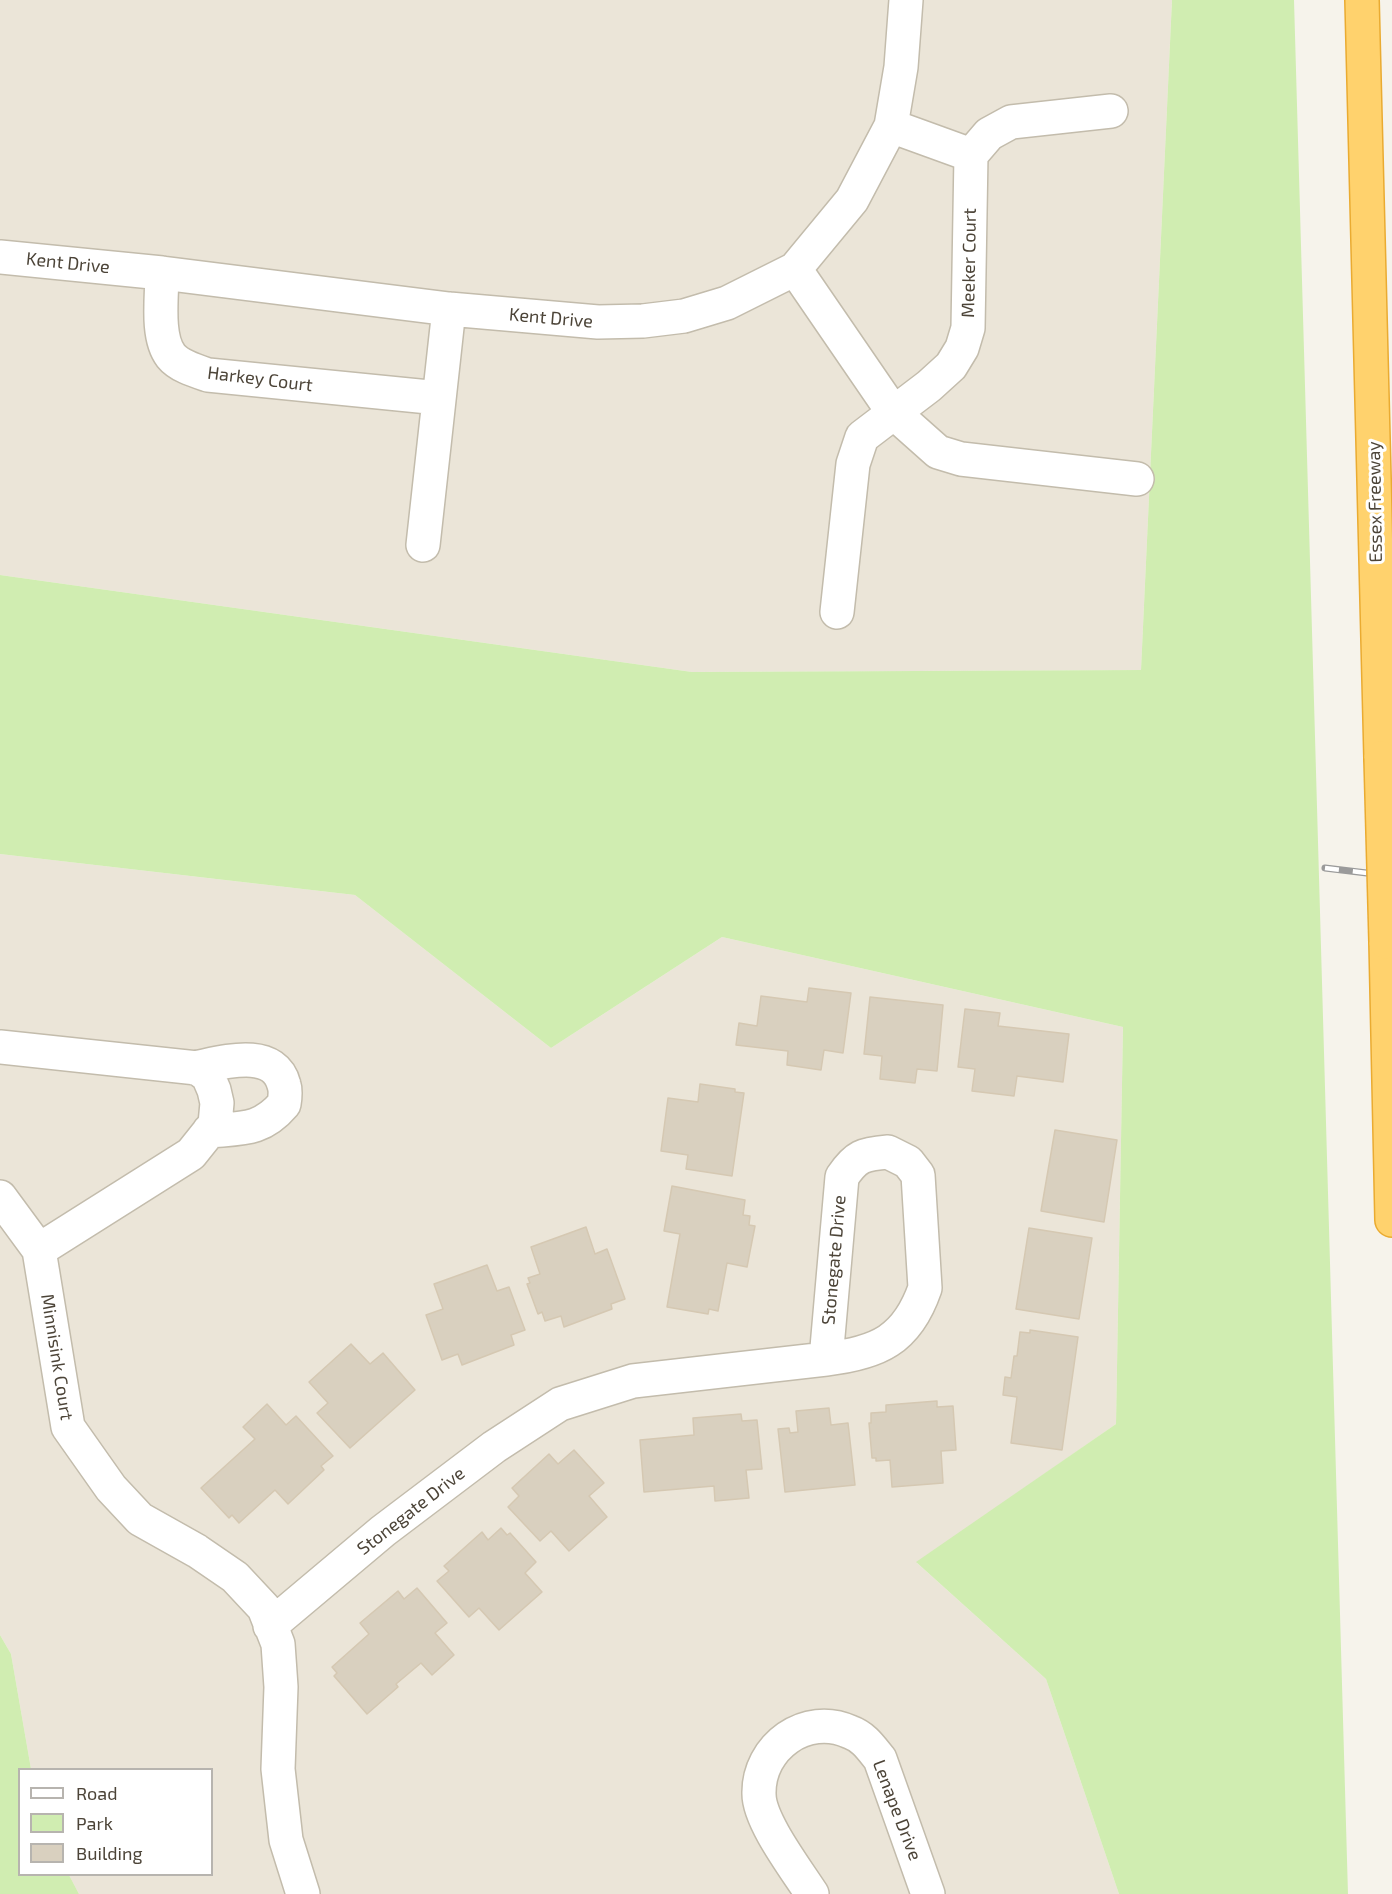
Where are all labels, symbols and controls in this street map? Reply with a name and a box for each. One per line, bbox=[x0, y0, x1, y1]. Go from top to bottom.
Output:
street label: Meeker Court bbox=[957, 208, 981, 318]
street label: Kent Drive bbox=[25, 248, 111, 278]
street label: Kent Drive bbox=[508, 304, 594, 332]
street label: Harkey Court bbox=[206, 362, 314, 396]
street label: Essex Freeway bbox=[1363, 441, 1387, 563]
street label: Stonegate Drive bbox=[818, 1194, 850, 1326]
street label: Minnisink Court bbox=[36, 1292, 78, 1422]
street label: Stonegate Drive bbox=[353, 1462, 469, 1560]
street label: Lenape Drive bbox=[868, 1757, 926, 1863]
legend bbox=[18, 1768, 213, 1876]
text: Road bbox=[76, 1782, 117, 1804]
text: Park bbox=[76, 1812, 113, 1834]
text: Building bbox=[76, 1842, 143, 1864]

